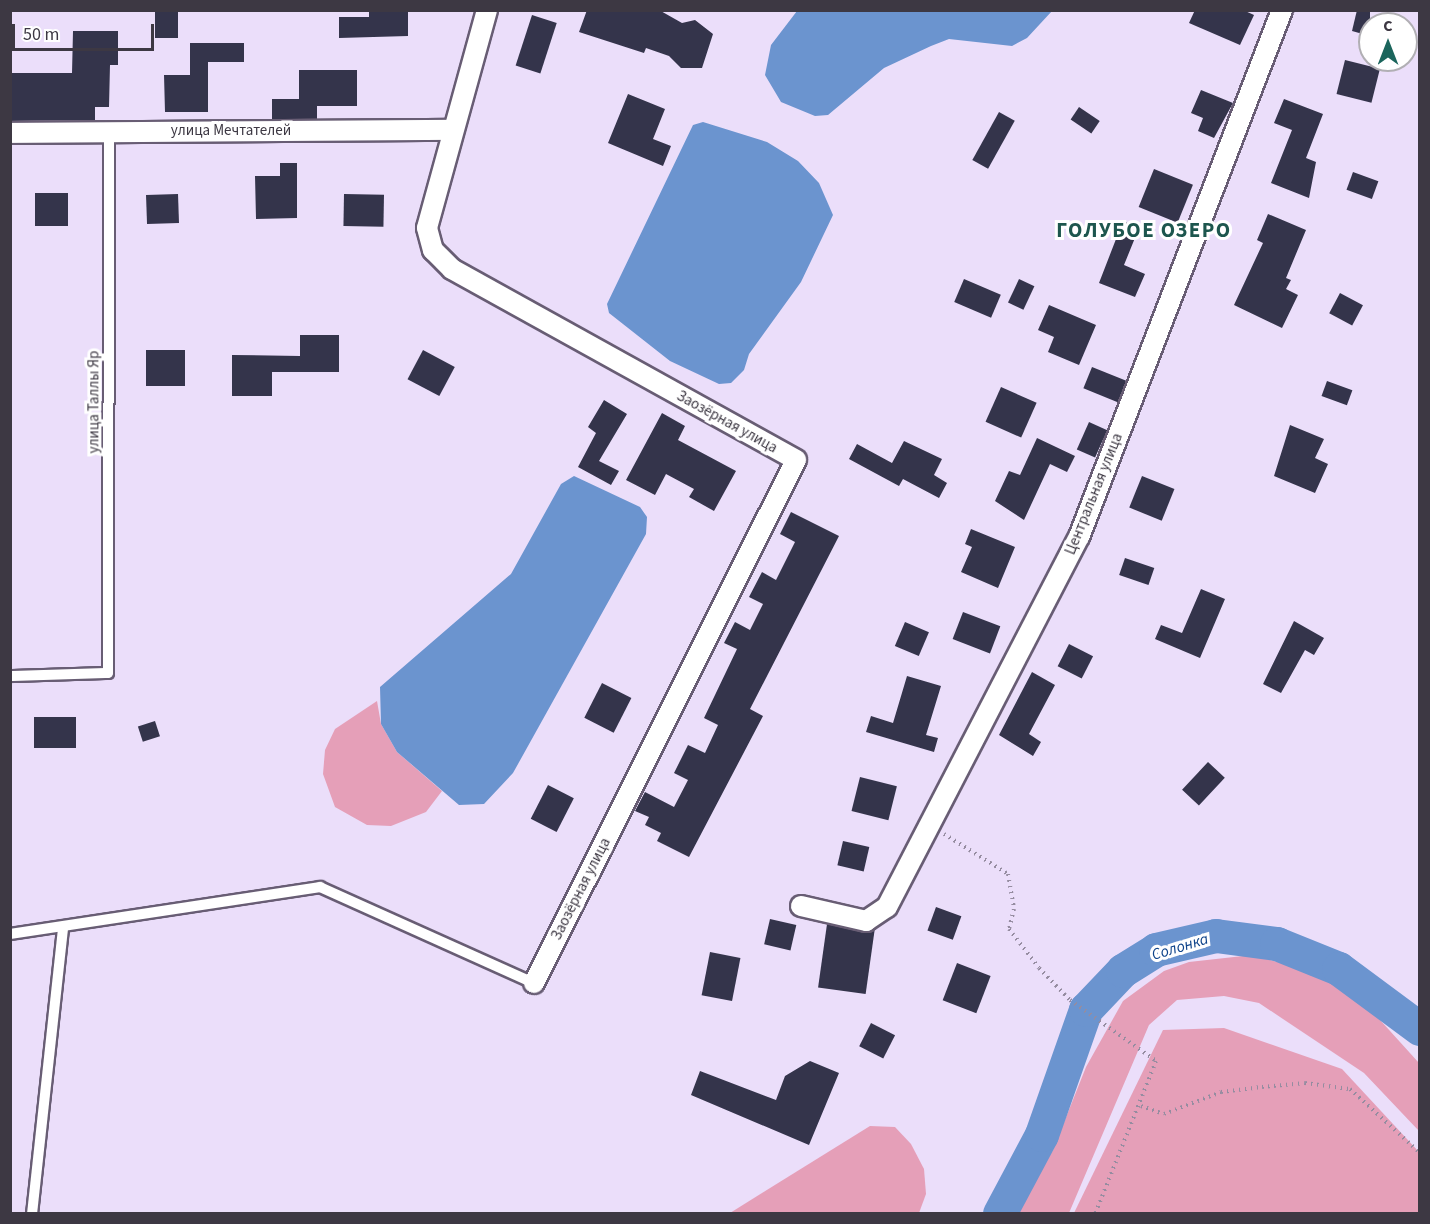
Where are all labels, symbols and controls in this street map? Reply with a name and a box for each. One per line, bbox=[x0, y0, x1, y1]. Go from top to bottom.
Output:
scale bar bbox=[15, 12, 158, 50]
north arrow bbox=[1358, 12, 1418, 72]
text: С bbox=[1383, 15, 1393, 37]
text: 50 m bbox=[23, 22, 59, 47]
street label: улица Мечтателей bbox=[171, 122, 291, 140]
district label: ГОЛУБОЕ ОЗЕРО bbox=[1056, 217, 1232, 243]
street label: улица Таллы Яр bbox=[85, 351, 103, 453]
street label: Заозёрная улица bbox=[674, 387, 780, 457]
street label: Центральная улица bbox=[1061, 431, 1127, 557]
street label: Заозёрная улица bbox=[547, 835, 615, 943]
water label: Солонка bbox=[1149, 929, 1211, 965]

